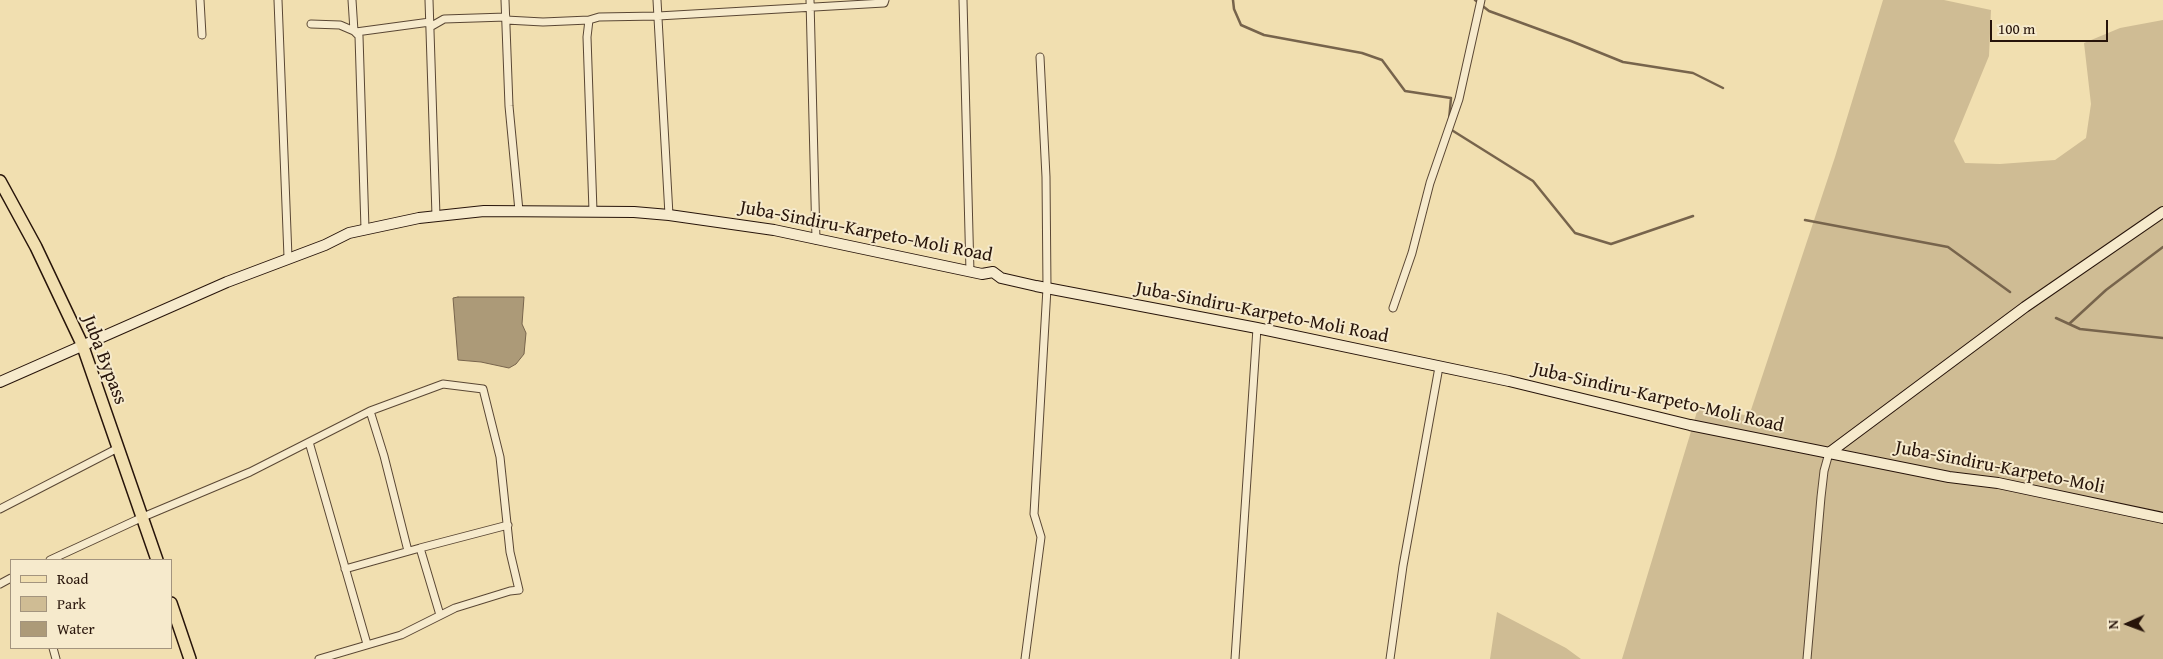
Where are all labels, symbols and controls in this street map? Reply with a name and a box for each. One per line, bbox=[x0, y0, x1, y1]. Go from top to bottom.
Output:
scale bar bbox=[1993, 10, 2110, 42]
text: 100 m bbox=[1998, 18, 2035, 39]
street label: Juba-Sindiru-Karpeto-Moli Road bbox=[738, 196, 994, 268]
street label: Juba-Sindiru-Karpeto-Moli Road bbox=[1134, 277, 1390, 349]
street label: Juba Bypass bbox=[77, 312, 131, 408]
street label: Juba-Sindiru-Karpeto-Moli Road bbox=[1530, 358, 1786, 438]
street label: Juba-Sindiru-Karpeto-Moli bbox=[1893, 436, 2107, 500]
legend bbox=[10, 559, 172, 649]
text: Road bbox=[57, 568, 88, 589]
text: Park bbox=[57, 593, 86, 614]
north arrow bbox=[2103, 599, 2153, 649]
text: Water bbox=[57, 618, 95, 639]
text: N bbox=[2103, 620, 2123, 630]

